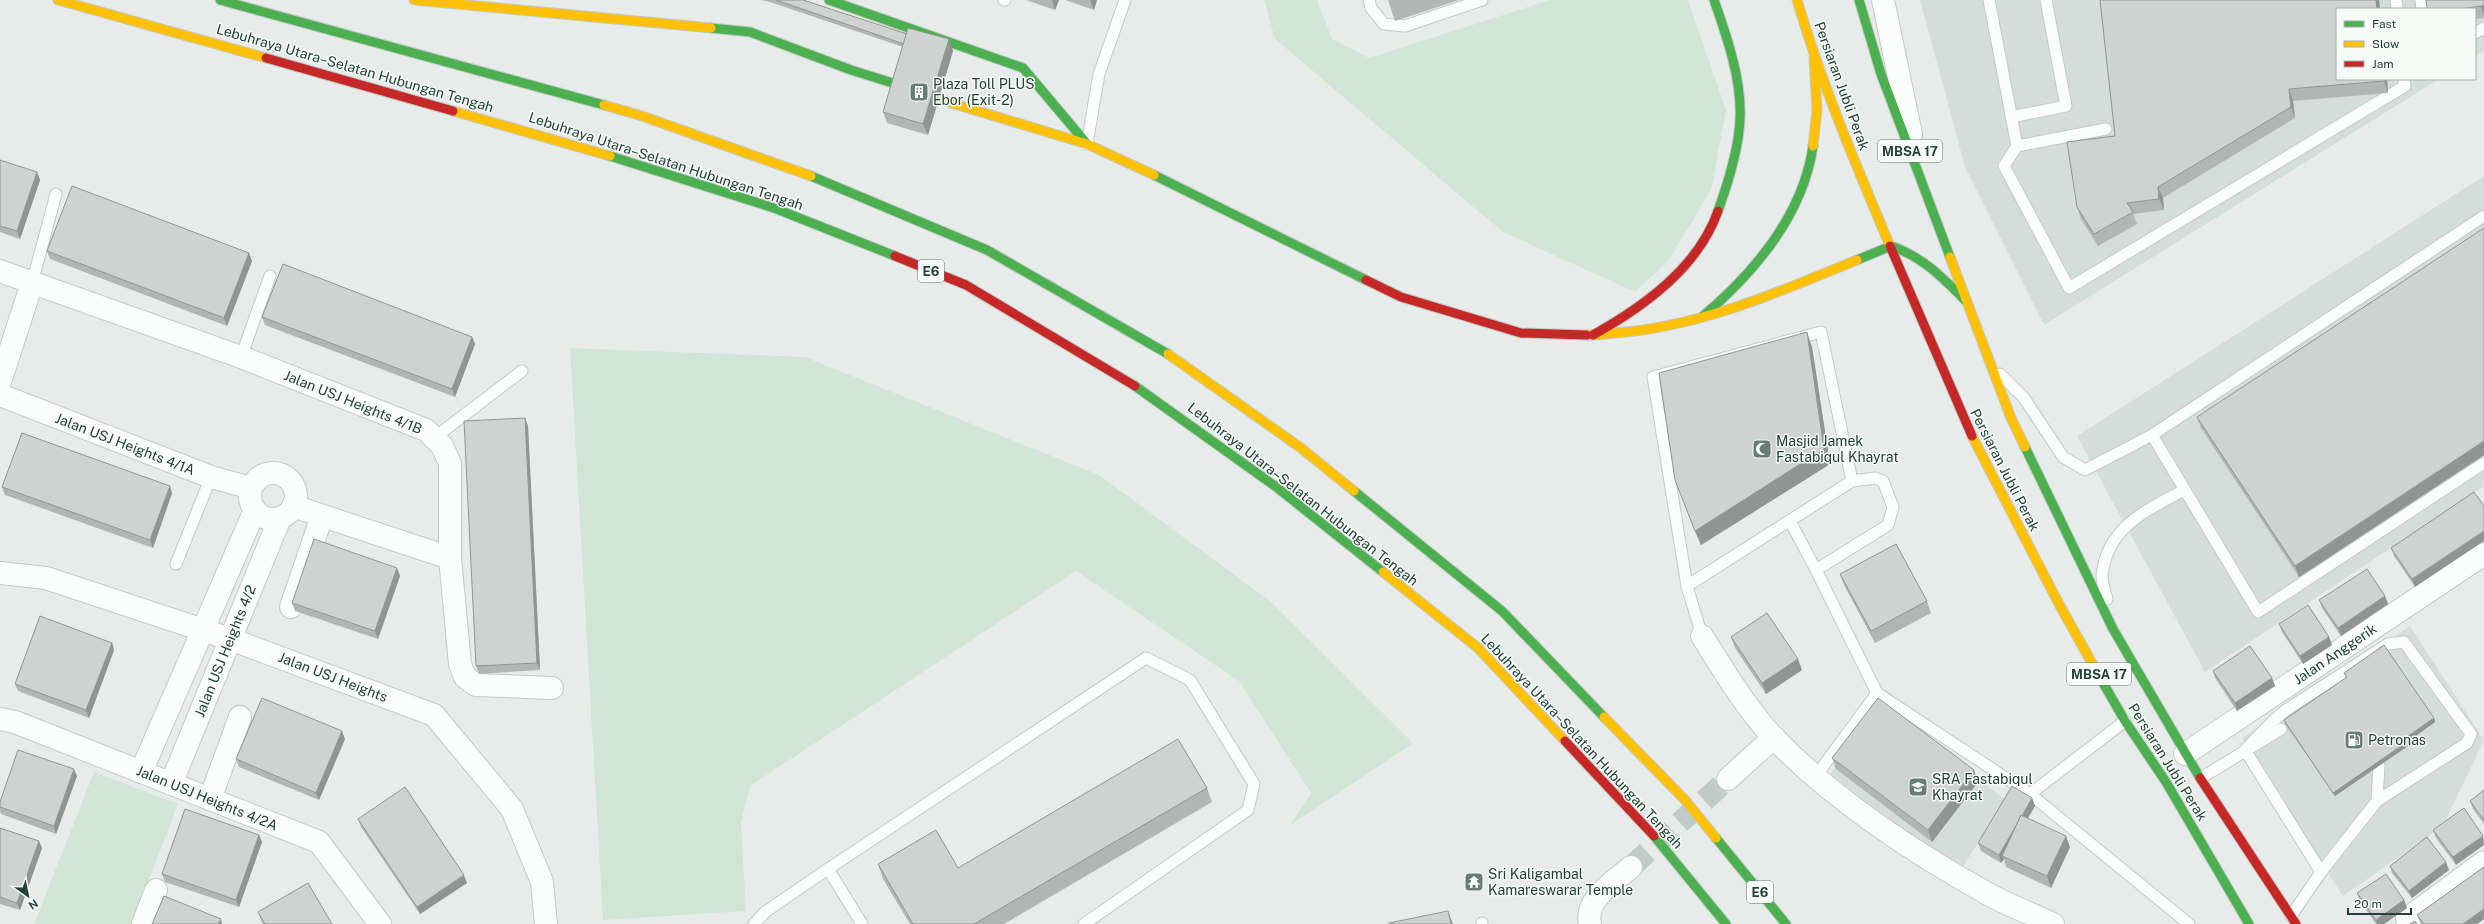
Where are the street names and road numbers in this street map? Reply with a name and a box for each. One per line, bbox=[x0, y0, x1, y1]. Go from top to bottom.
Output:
street label: Persiaran Jubli Perak bbox=[1811, 20, 1873, 153]
street label: Lebuhraya Utara–Selatan Hubungan Tengah bbox=[215, 21, 495, 115]
street label: Lebuhraya Utara–Selatan Hubungan Tengah bbox=[527, 109, 805, 213]
road number: MBSA 17 bbox=[1878, 140, 1942, 162]
road number: E6 bbox=[918, 260, 944, 282]
street label: Jalan USJ Heights 4/1B bbox=[282, 367, 424, 437]
street label: Lebuhraya Utara–Selatan Hubungan Tengah bbox=[1185, 399, 1421, 589]
street label: Persiaran Jubli Perak bbox=[1967, 406, 2043, 534]
street label: Jalan USJ Heights 4/1A bbox=[53, 410, 197, 478]
street label: Jalan USJ Heights 4/2 bbox=[191, 583, 259, 719]
street label: Jalan Anggerik bbox=[2291, 620, 2380, 688]
street label: Lebuhraya Utara–Selatan Hubungan Tengah bbox=[1478, 630, 1686, 852]
street label: Jalan USJ Heights bbox=[276, 649, 390, 705]
road number: MBSA 17 bbox=[2067, 663, 2131, 685]
street label: Persiaran Jubli Perak bbox=[2125, 700, 2211, 824]
street label: Jalan USJ Heights 4/2A bbox=[134, 762, 280, 834]
road number: E6 bbox=[1747, 881, 1773, 903]

